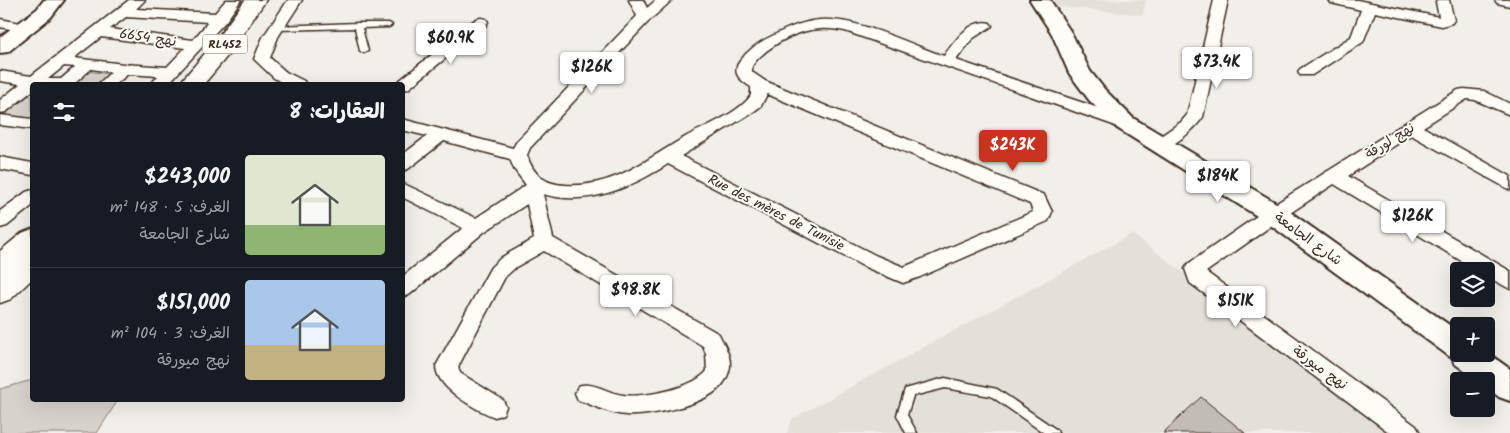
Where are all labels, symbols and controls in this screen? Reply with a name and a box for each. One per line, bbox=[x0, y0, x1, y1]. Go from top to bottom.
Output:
pin: $60.9K bbox=[410, 22, 492, 65]
street label: نهج 6654 bbox=[118, 23, 178, 53]
text: $60.9K bbox=[427, 26, 475, 51]
road number: RL452 bbox=[202, 34, 248, 54]
pin: $73.4K bbox=[1176, 46, 1258, 89]
text: $73.4K bbox=[1193, 50, 1241, 75]
pin: $126K bbox=[557, 52, 627, 94]
text: $126K bbox=[571, 55, 613, 80]
text: العقارات: 8 bbox=[289, 96, 385, 129]
icon: filters bbox=[50, 98, 78, 126]
street label: نهج لورقة bbox=[1361, 117, 1419, 165]
pin: $243K bbox=[978, 130, 1048, 172]
text: $243K bbox=[990, 133, 1036, 158]
pin: $184K bbox=[1183, 160, 1253, 203]
text: $243,000 bbox=[145, 161, 230, 194]
text: $184K bbox=[1197, 164, 1239, 189]
street label: Rue des mères de Tunisie bbox=[704, 169, 849, 257]
icon: home bbox=[285, 175, 345, 235]
text: الغرف: 5 · 148 m² bbox=[110, 195, 230, 220]
pin: $126K bbox=[1378, 200, 1448, 243]
text: $126K bbox=[1392, 204, 1434, 229]
street label: شارع الجامعة bbox=[1269, 207, 1347, 271]
text: شارع الجامعة bbox=[139, 222, 230, 247]
map controls bbox=[1450, 262, 1495, 417]
button: layers bbox=[1450, 262, 1495, 307]
pin: $98.8K bbox=[595, 274, 677, 317]
text: $98.8K bbox=[611, 278, 661, 303]
pin: $151K bbox=[1201, 286, 1271, 328]
text: $151,000 bbox=[156, 287, 230, 320]
text: $151K bbox=[1218, 289, 1254, 314]
icon: home bbox=[285, 300, 345, 360]
button: + bbox=[1450, 317, 1495, 362]
text: الغرف: 3 · 104 m² bbox=[111, 321, 230, 346]
street label: نهج ميورقة bbox=[1288, 340, 1352, 396]
text: نهج ميورقة bbox=[157, 348, 230, 373]
button: − bbox=[1450, 372, 1495, 417]

